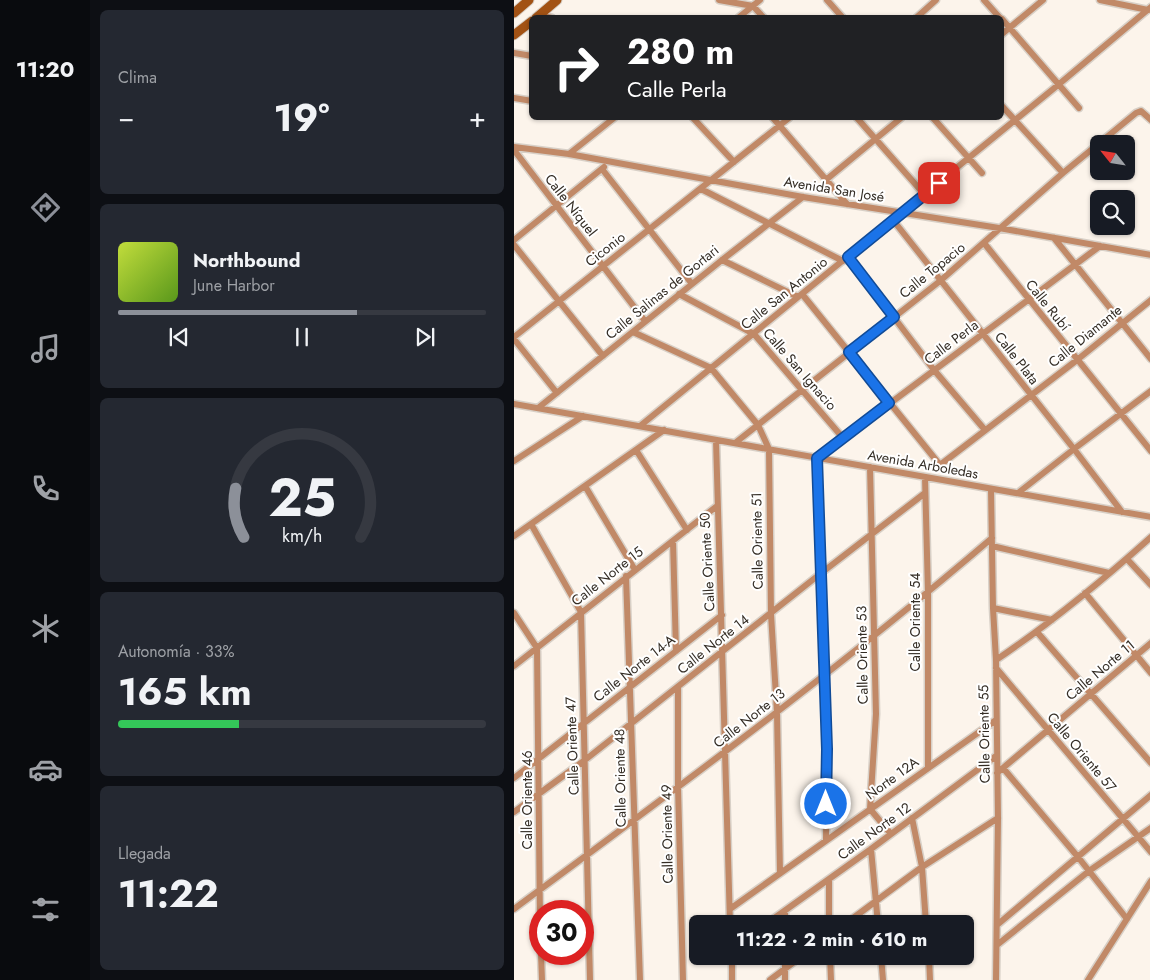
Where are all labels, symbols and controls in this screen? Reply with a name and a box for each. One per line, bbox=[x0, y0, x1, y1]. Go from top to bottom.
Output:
text: 280 m bbox=[627, 27, 734, 77]
icon: right bbox=[544, 35, 609, 100]
text: 11:20 bbox=[16, 53, 74, 85]
text: Clima bbox=[118, 66, 157, 89]
text: Calle Perla bbox=[627, 73, 727, 105]
text: 19° bbox=[274, 90, 330, 145]
text: − bbox=[118, 97, 135, 138]
text: + bbox=[469, 97, 486, 138]
north arrow bbox=[1090, 135, 1135, 180]
map controls bbox=[1090, 135, 1135, 235]
pin bbox=[918, 162, 960, 204]
icon: arrive bbox=[925, 169, 953, 197]
street label: Calle Níquel bbox=[540, 170, 602, 240]
street label: Avenida San José bbox=[782, 171, 886, 207]
icon: directions bbox=[28, 190, 63, 225]
button: search bbox=[1090, 190, 1135, 235]
street label: Ciconio bbox=[581, 227, 630, 271]
street label: Calle Topacio bbox=[895, 237, 970, 303]
street label: Calle Salinas de Gortari bbox=[601, 240, 723, 344]
text: Northbound bbox=[193, 247, 300, 274]
street label: Calle San Antonio bbox=[736, 252, 832, 334]
text: June Harbor bbox=[193, 274, 275, 297]
street label: Calle Rubí bbox=[1021, 275, 1076, 336]
street label: Calle Diamante bbox=[1044, 300, 1126, 372]
street label: Calle Perla bbox=[920, 315, 982, 369]
icon: previous bbox=[165, 323, 193, 351]
icon: pause bbox=[288, 323, 316, 351]
icon: next bbox=[411, 323, 439, 351]
street label: Calle San Ignacio bbox=[758, 323, 842, 415]
street label: Calle Plata bbox=[990, 327, 1044, 389]
icon: music bbox=[28, 331, 63, 366]
street label: Avenida Arboledas bbox=[866, 444, 980, 484]
text: 25 bbox=[268, 460, 336, 536]
icon: phone bbox=[28, 471, 63, 506]
street label: Calle Oriente 51 bbox=[746, 492, 768, 590]
street label: Calle Oriente 50 bbox=[694, 512, 720, 612]
text: km/h bbox=[282, 523, 322, 549]
street label: Calle Norte 15 bbox=[567, 541, 647, 610]
street label: Calle Oriente 54 bbox=[905, 572, 925, 672]
street label: Calle Oriente 53 bbox=[851, 605, 873, 704]
street label: Calle Norte 14 bbox=[673, 609, 753, 679]
icon: climate bbox=[28, 611, 63, 646]
street label: Calle Norte 14-A bbox=[589, 629, 680, 706]
street label: Calle Norte 11 bbox=[1061, 635, 1139, 705]
text: Autonomía · 33% bbox=[118, 640, 235, 663]
text: 165 km bbox=[118, 664, 252, 719]
street label: Calle Norte 13 bbox=[709, 683, 789, 752]
street label: Calle Oriente 55 bbox=[973, 684, 995, 784]
street label: Calle Oriente 47 bbox=[560, 696, 584, 796]
street label: Calle Oriente 57 bbox=[1043, 708, 1122, 797]
street label: Calle Oriente 48 bbox=[609, 728, 631, 828]
street label: Calle Oriente 46 bbox=[517, 750, 537, 850]
street label: Norte 12A bbox=[861, 751, 923, 804]
icon: car bbox=[28, 752, 63, 787]
position arrow bbox=[799, 777, 851, 829]
street label: Calle Oriente 49 bbox=[656, 784, 678, 884]
street label: Calle Norte 12 bbox=[833, 797, 915, 865]
text: Llegada bbox=[118, 842, 171, 865]
text: 11:22 bbox=[118, 866, 219, 921]
icon: filters bbox=[28, 892, 63, 927]
speed limit sign: 30 bbox=[529, 900, 594, 965]
text: 11:22 · 2 min · 610 m bbox=[736, 926, 927, 953]

